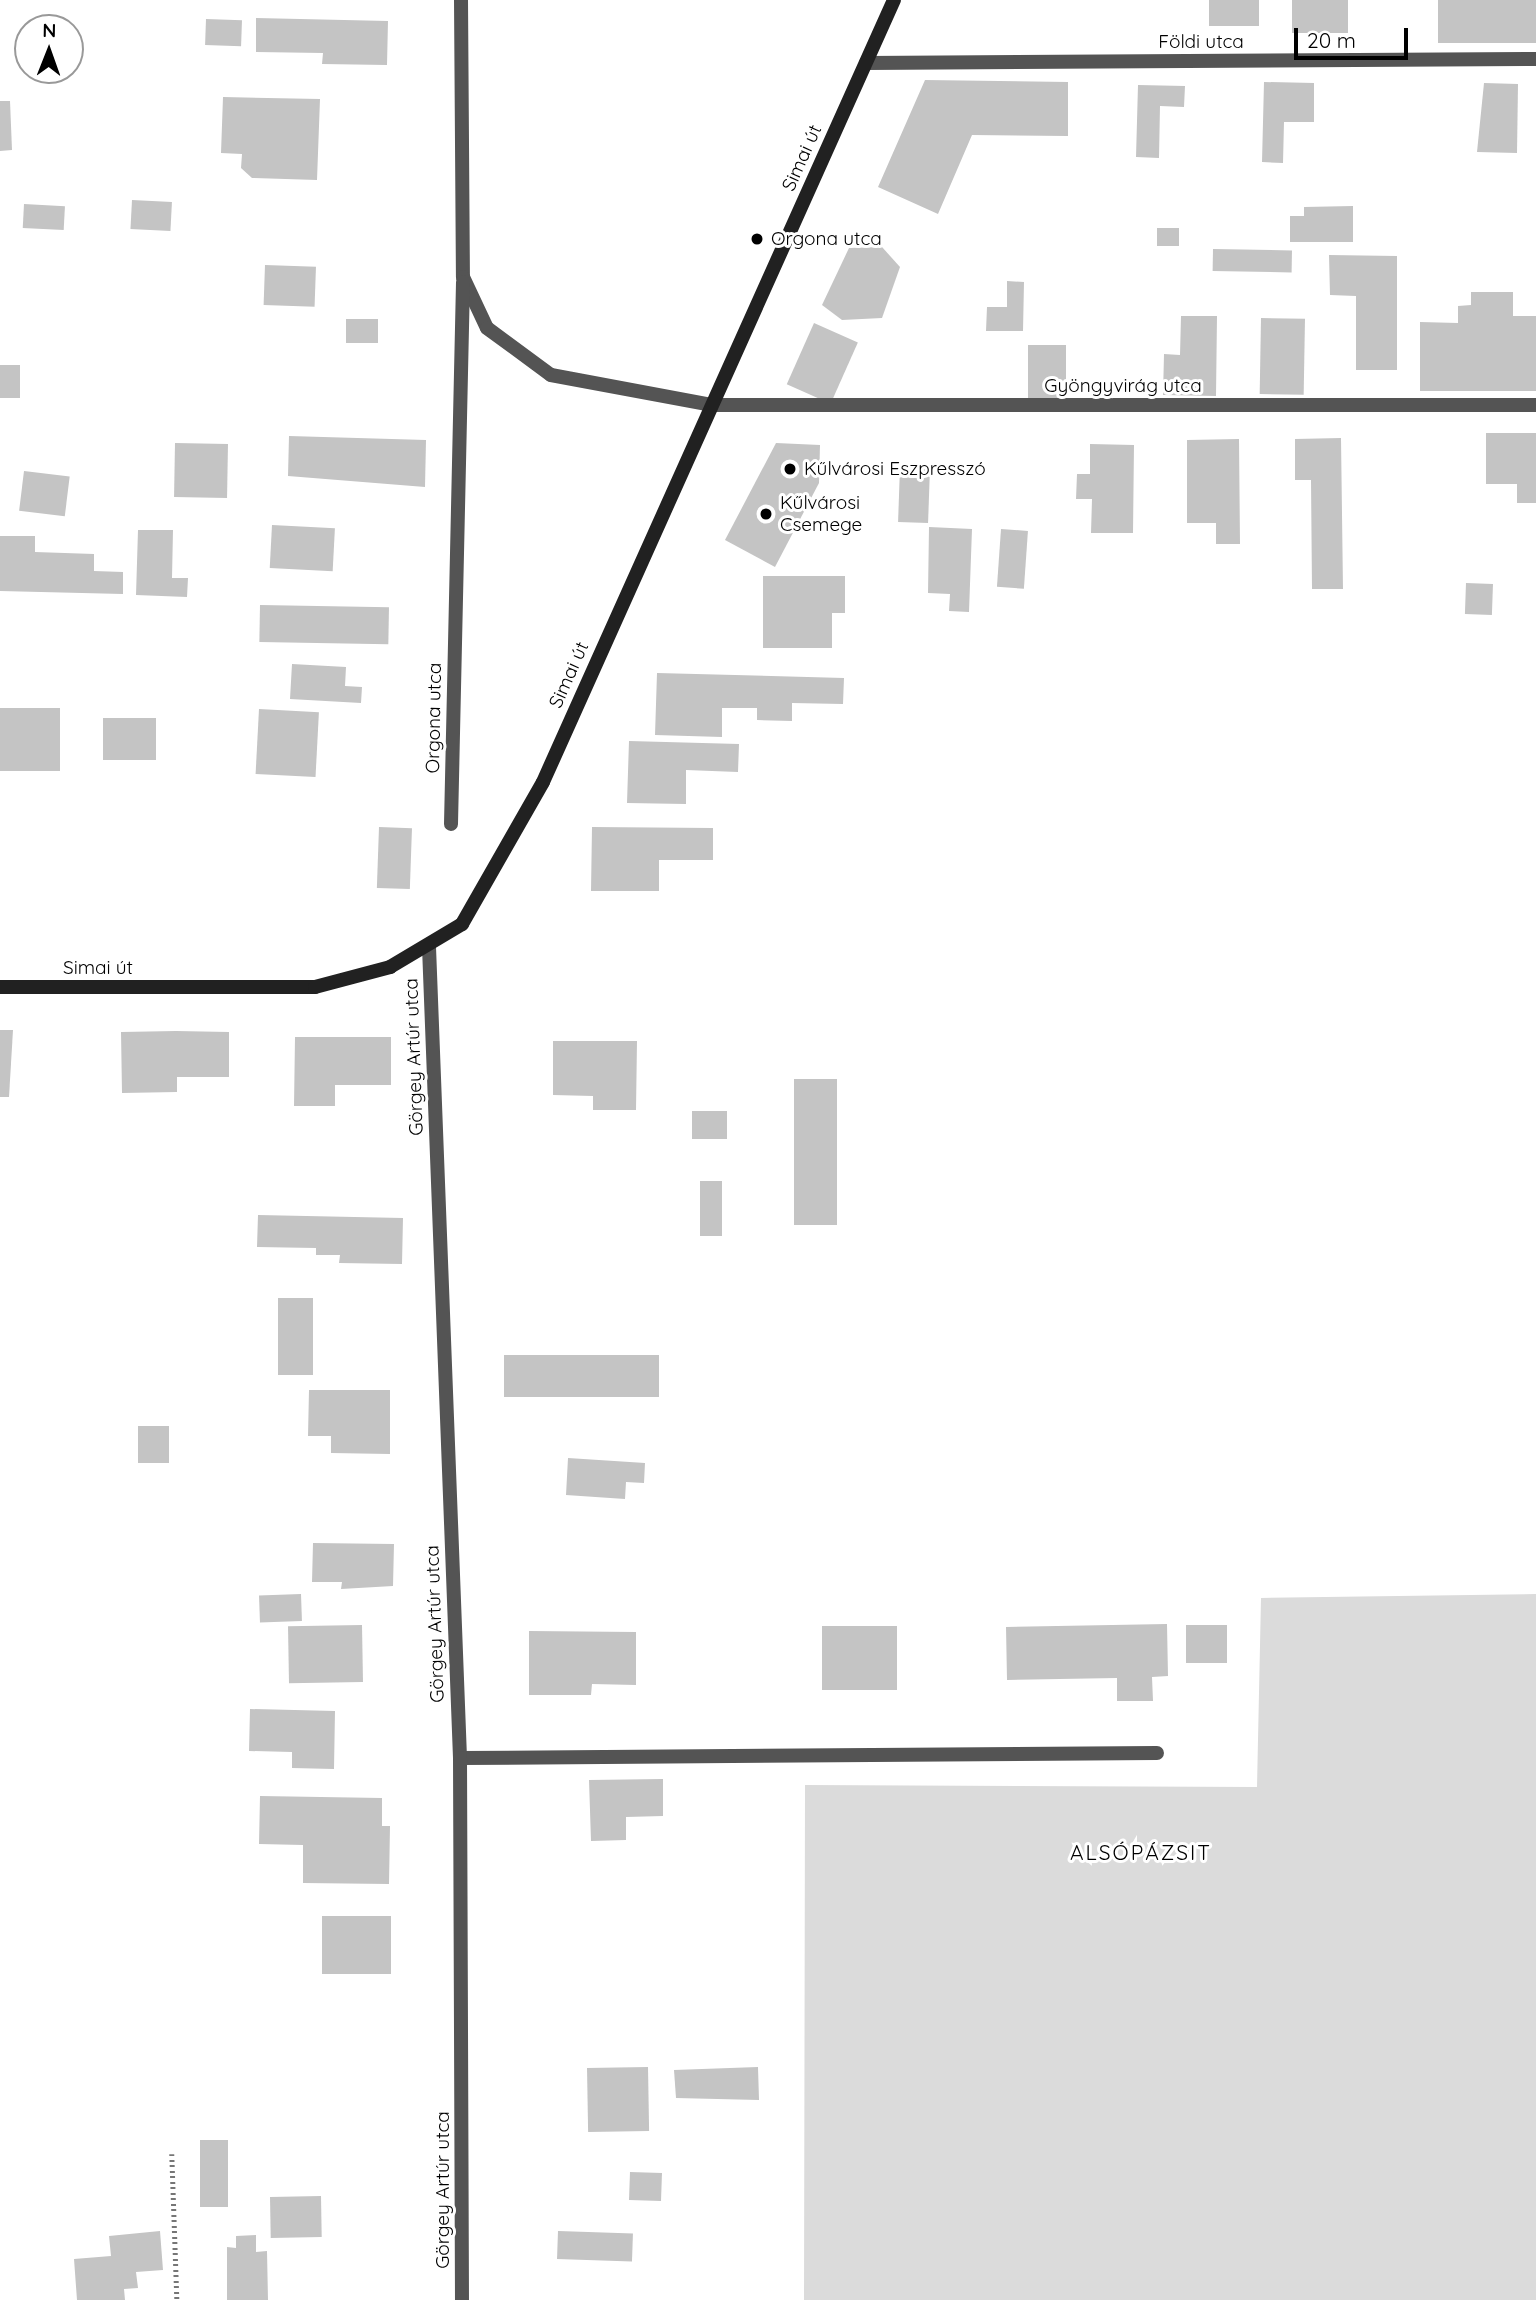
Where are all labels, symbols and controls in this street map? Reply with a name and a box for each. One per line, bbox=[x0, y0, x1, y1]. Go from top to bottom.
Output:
north arrow bbox=[14, 14, 84, 84]
scale bar bbox=[1298, 14, 1412, 58]
text: N bbox=[42, 18, 57, 42]
text: 20 m bbox=[1307, 27, 1356, 53]
street label: Földi utca bbox=[1158, 31, 1244, 53]
street label: Simai út bbox=[777, 121, 827, 195]
place label: Orgona utca bbox=[771, 228, 882, 250]
marker: Orgona utca bbox=[749, 231, 765, 247]
street label: Gyöngyvirág utca bbox=[1044, 375, 1202, 397]
place label: Kűlvárosi Eszpresszó bbox=[804, 458, 986, 480]
marker: Kűlvárosi Eszpresszó bbox=[782, 461, 798, 477]
place label: Kűlvárosi Csemege bbox=[780, 492, 862, 536]
marker: Kűlvárosi Csemege bbox=[758, 506, 774, 522]
street label: Simai út bbox=[544, 638, 594, 712]
street label: Orgona utca bbox=[422, 662, 446, 774]
street label: Simai út bbox=[63, 957, 133, 979]
street label: Görgey Artúr utca bbox=[400, 978, 428, 1136]
street label: Görgey Artúr utca bbox=[421, 1545, 449, 1703]
district label: ALSÓPÁZSIT bbox=[1071, 1839, 1211, 1865]
street label: Görgey Artúr utca bbox=[432, 2111, 454, 2269]

